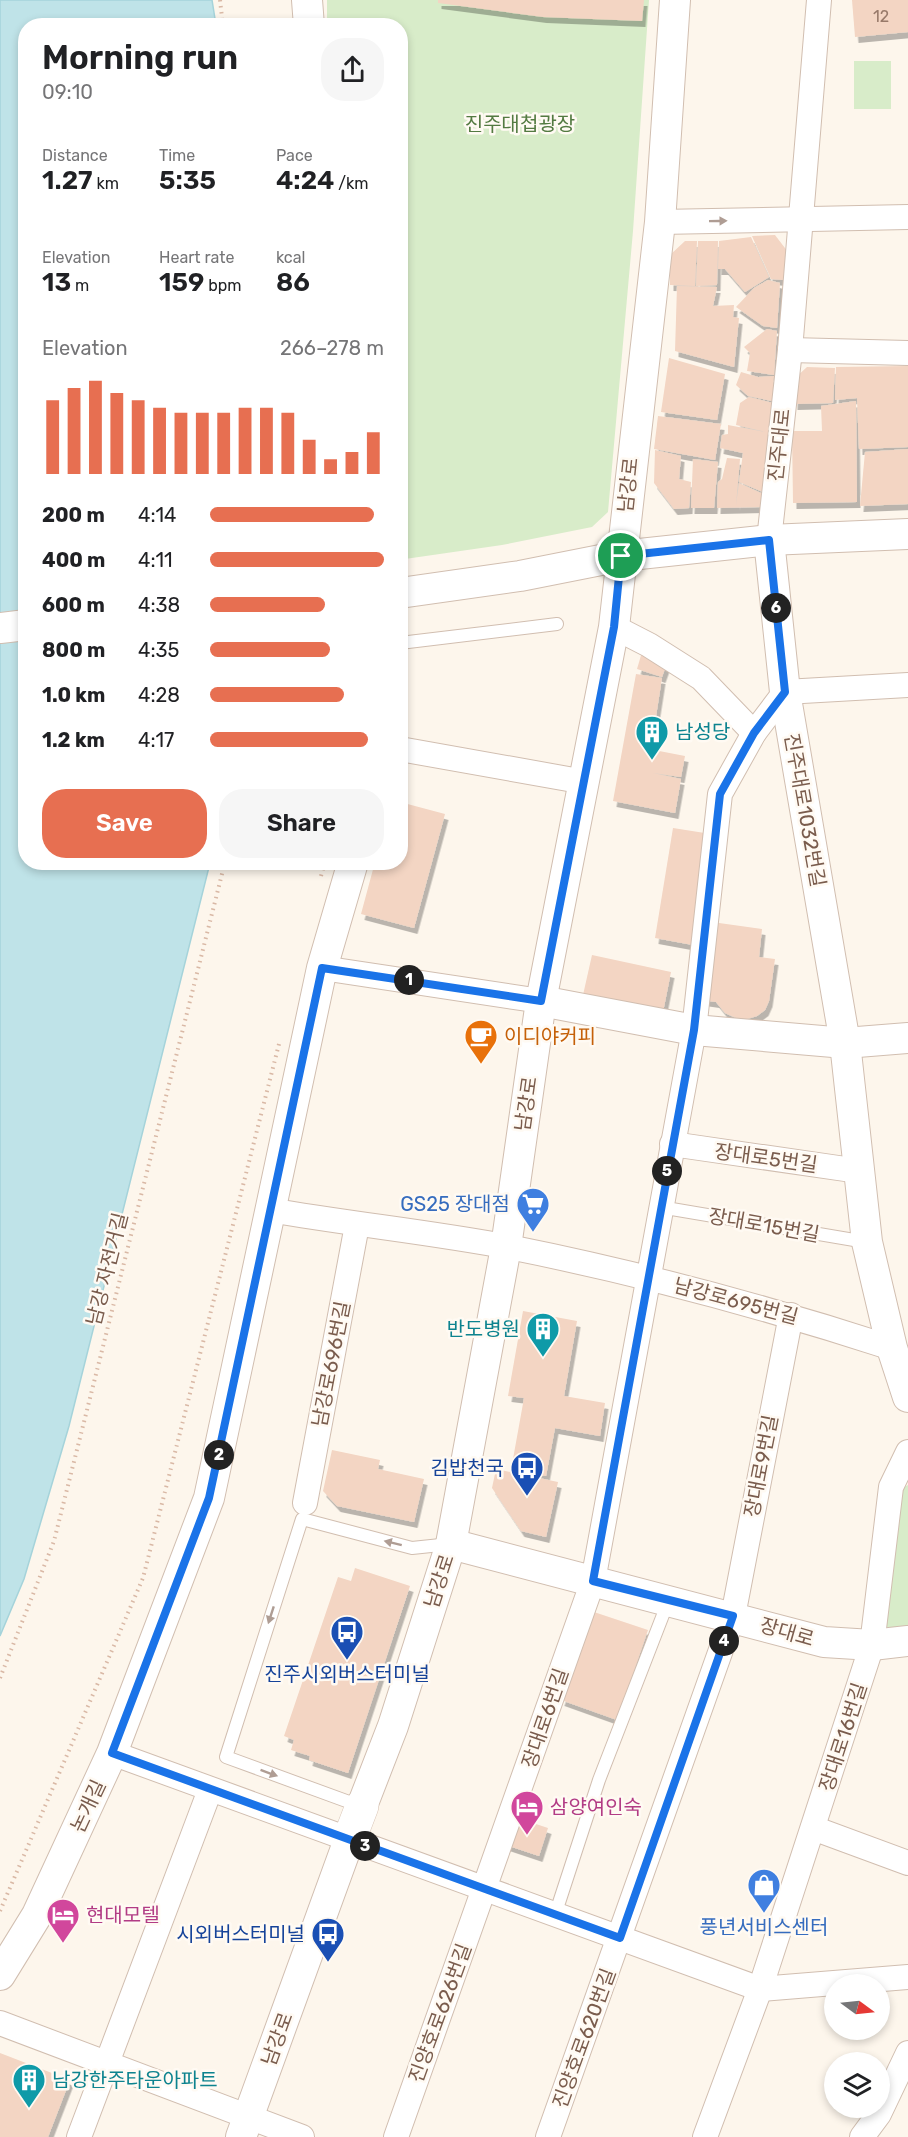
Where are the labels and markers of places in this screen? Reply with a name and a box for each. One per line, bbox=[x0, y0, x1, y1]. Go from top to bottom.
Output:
pin bbox=[595, 530, 646, 581]
pin: 6 bbox=[761, 593, 791, 623]
building icon: 남성당 bbox=[634, 714, 670, 761]
place label: 남성당 bbox=[675, 720, 730, 744]
pin: 1 bbox=[394, 965, 424, 995]
cafe icon: 이디야커피 bbox=[463, 1018, 499, 1065]
place label: 이디야커피 bbox=[504, 1024, 596, 1048]
pin: 5 bbox=[652, 1156, 682, 1186]
supermarket icon: GS25 장대점 bbox=[515, 1186, 551, 1233]
place label: GS25 장대점 bbox=[400, 1192, 510, 1216]
building icon: 반도병원 bbox=[525, 1311, 561, 1358]
place label: 반도병원 bbox=[446, 1317, 520, 1341]
pin: 2 bbox=[204, 1440, 234, 1470]
bus stop icon: 김밥천국 bbox=[509, 1450, 545, 1497]
place label: 김밥천국 bbox=[430, 1456, 504, 1480]
bus stop icon: 진주시외버스터미널 bbox=[329, 1614, 365, 1661]
pin: 4 bbox=[709, 1626, 739, 1656]
place label: 진주시외버스터미널 bbox=[264, 1662, 430, 1686]
hotel icon: 삼양여인숙 bbox=[509, 1789, 545, 1836]
place label: 삼양여인숙 bbox=[550, 1795, 642, 1819]
pin: 3 bbox=[350, 1831, 380, 1861]
shop icon: 풍년서비스센터 bbox=[746, 1867, 782, 1914]
hotel icon: 현대모텔 bbox=[45, 1897, 81, 1944]
place label: 현대모텔 bbox=[86, 1903, 160, 1927]
place label: 풍년서비스센터 bbox=[700, 1915, 828, 1939]
bus stop icon: 시외버스터미널 bbox=[310, 1916, 346, 1963]
place label: 시외버스터미널 bbox=[176, 1922, 305, 1946]
building icon: 남강한주타운아파트 bbox=[11, 2062, 47, 2109]
place label: 남강한주타운아파트 bbox=[52, 2068, 218, 2092]

